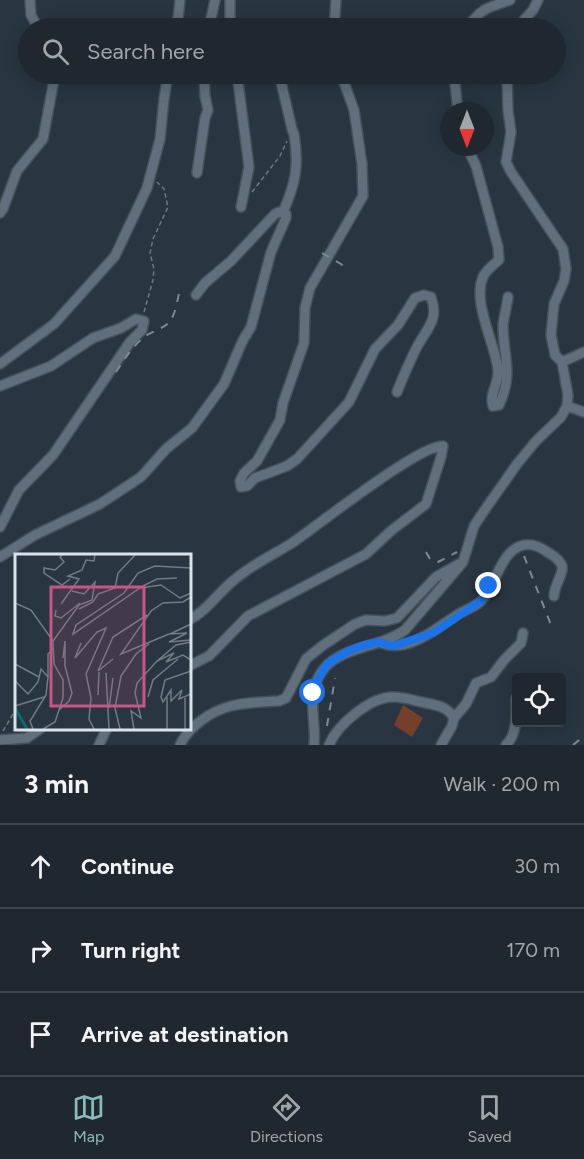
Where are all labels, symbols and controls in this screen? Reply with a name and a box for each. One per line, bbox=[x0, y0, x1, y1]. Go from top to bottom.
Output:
search box bbox=[18, 18, 566, 84]
icon: search bbox=[39, 35, 72, 68]
text: Search here bbox=[87, 38, 205, 65]
north arrow bbox=[440, 102, 494, 156]
inset map bbox=[15, 554, 190, 730]
route end bbox=[475, 572, 501, 598]
map controls bbox=[512, 673, 566, 727]
button: locate bbox=[512, 673, 566, 727]
route start bbox=[299, 679, 325, 705]
text: 3 min bbox=[24, 768, 89, 800]
text: Walk · 200 m bbox=[444, 772, 560, 796]
icon: ahead bbox=[24, 850, 57, 883]
text: Continue bbox=[81, 853, 174, 880]
text: 30 m bbox=[514, 854, 560, 878]
icon: right bbox=[24, 934, 57, 967]
text: Turn right bbox=[81, 937, 180, 964]
text: 170 m bbox=[506, 938, 560, 962]
icon: arrive bbox=[24, 1018, 57, 1051]
text: Arrive at destination bbox=[81, 1021, 289, 1048]
tab: Map bbox=[72, 1091, 105, 1146]
tab: Directions bbox=[250, 1091, 323, 1146]
tab: Saved bbox=[468, 1091, 512, 1146]

